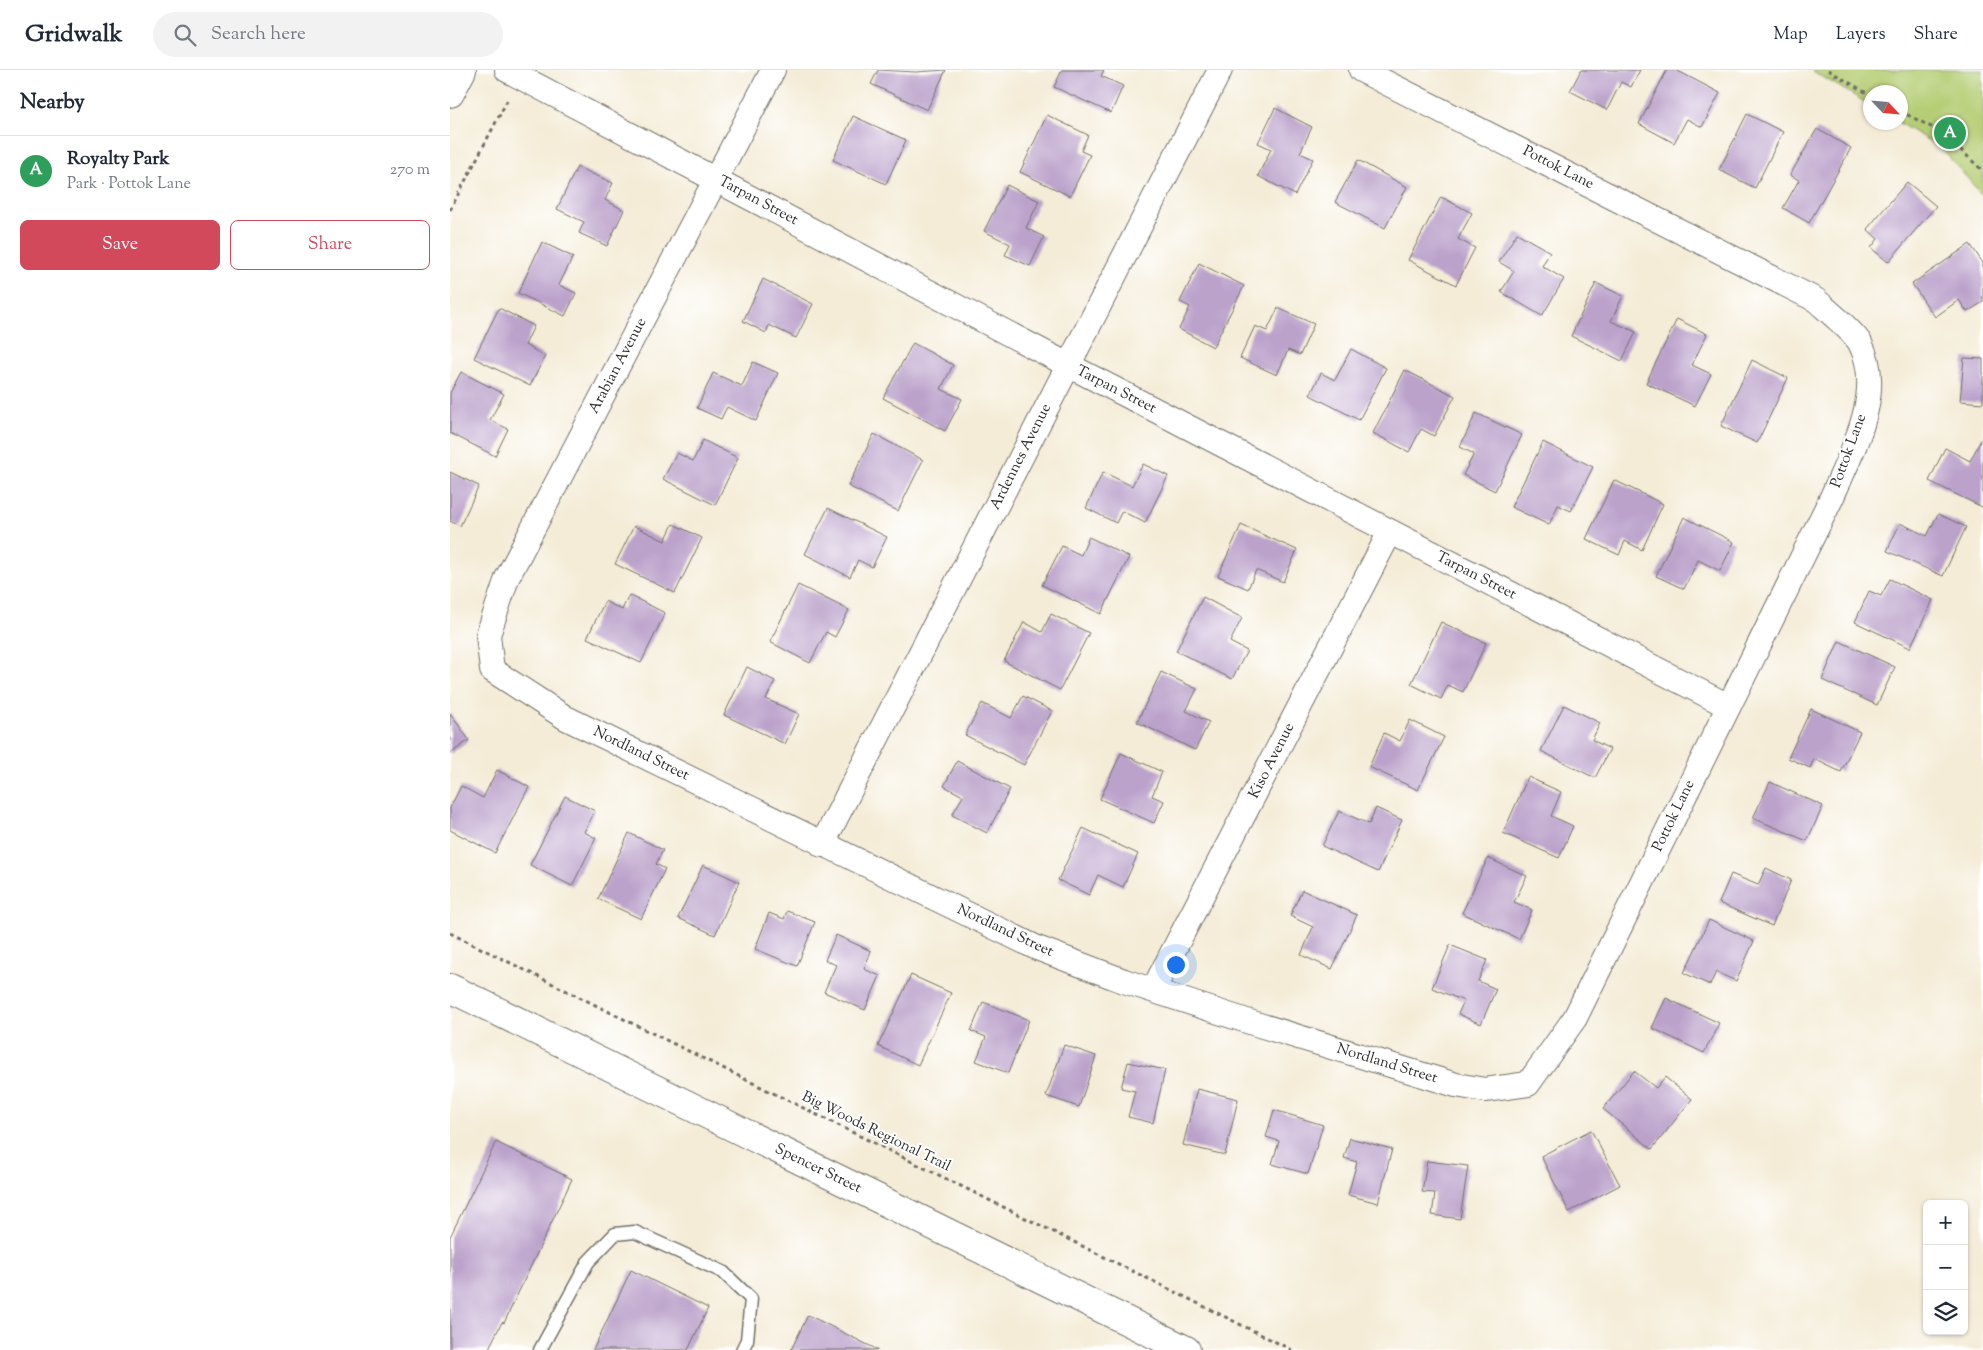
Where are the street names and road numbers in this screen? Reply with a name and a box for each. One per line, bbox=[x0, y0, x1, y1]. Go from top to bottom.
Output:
street label: Pottok Lane bbox=[1519, 141, 1597, 195]
street label: Tarpan Street bbox=[714, 171, 802, 231]
street label: Arabian Avenue bbox=[584, 314, 652, 418]
street label: Tarpan Street bbox=[1072, 361, 1160, 419]
street label: Ardennes Avenue bbox=[985, 400, 1057, 514]
street label: Pottok Lane bbox=[1826, 411, 1872, 491]
street label: Tarpan Street bbox=[1432, 547, 1520, 605]
street label: Kiso Avenue bbox=[1244, 719, 1300, 803]
street label: Nordland Street bbox=[590, 722, 692, 786]
street label: Pottok Lane bbox=[1648, 777, 1700, 855]
street label: Nordland Street bbox=[953, 899, 1057, 963]
street label: Nordland Street bbox=[1334, 1039, 1440, 1089]
street label: Big Woods Regional Trail bbox=[798, 1087, 954, 1177]
street label: Spencer Street bbox=[771, 1139, 865, 1199]

